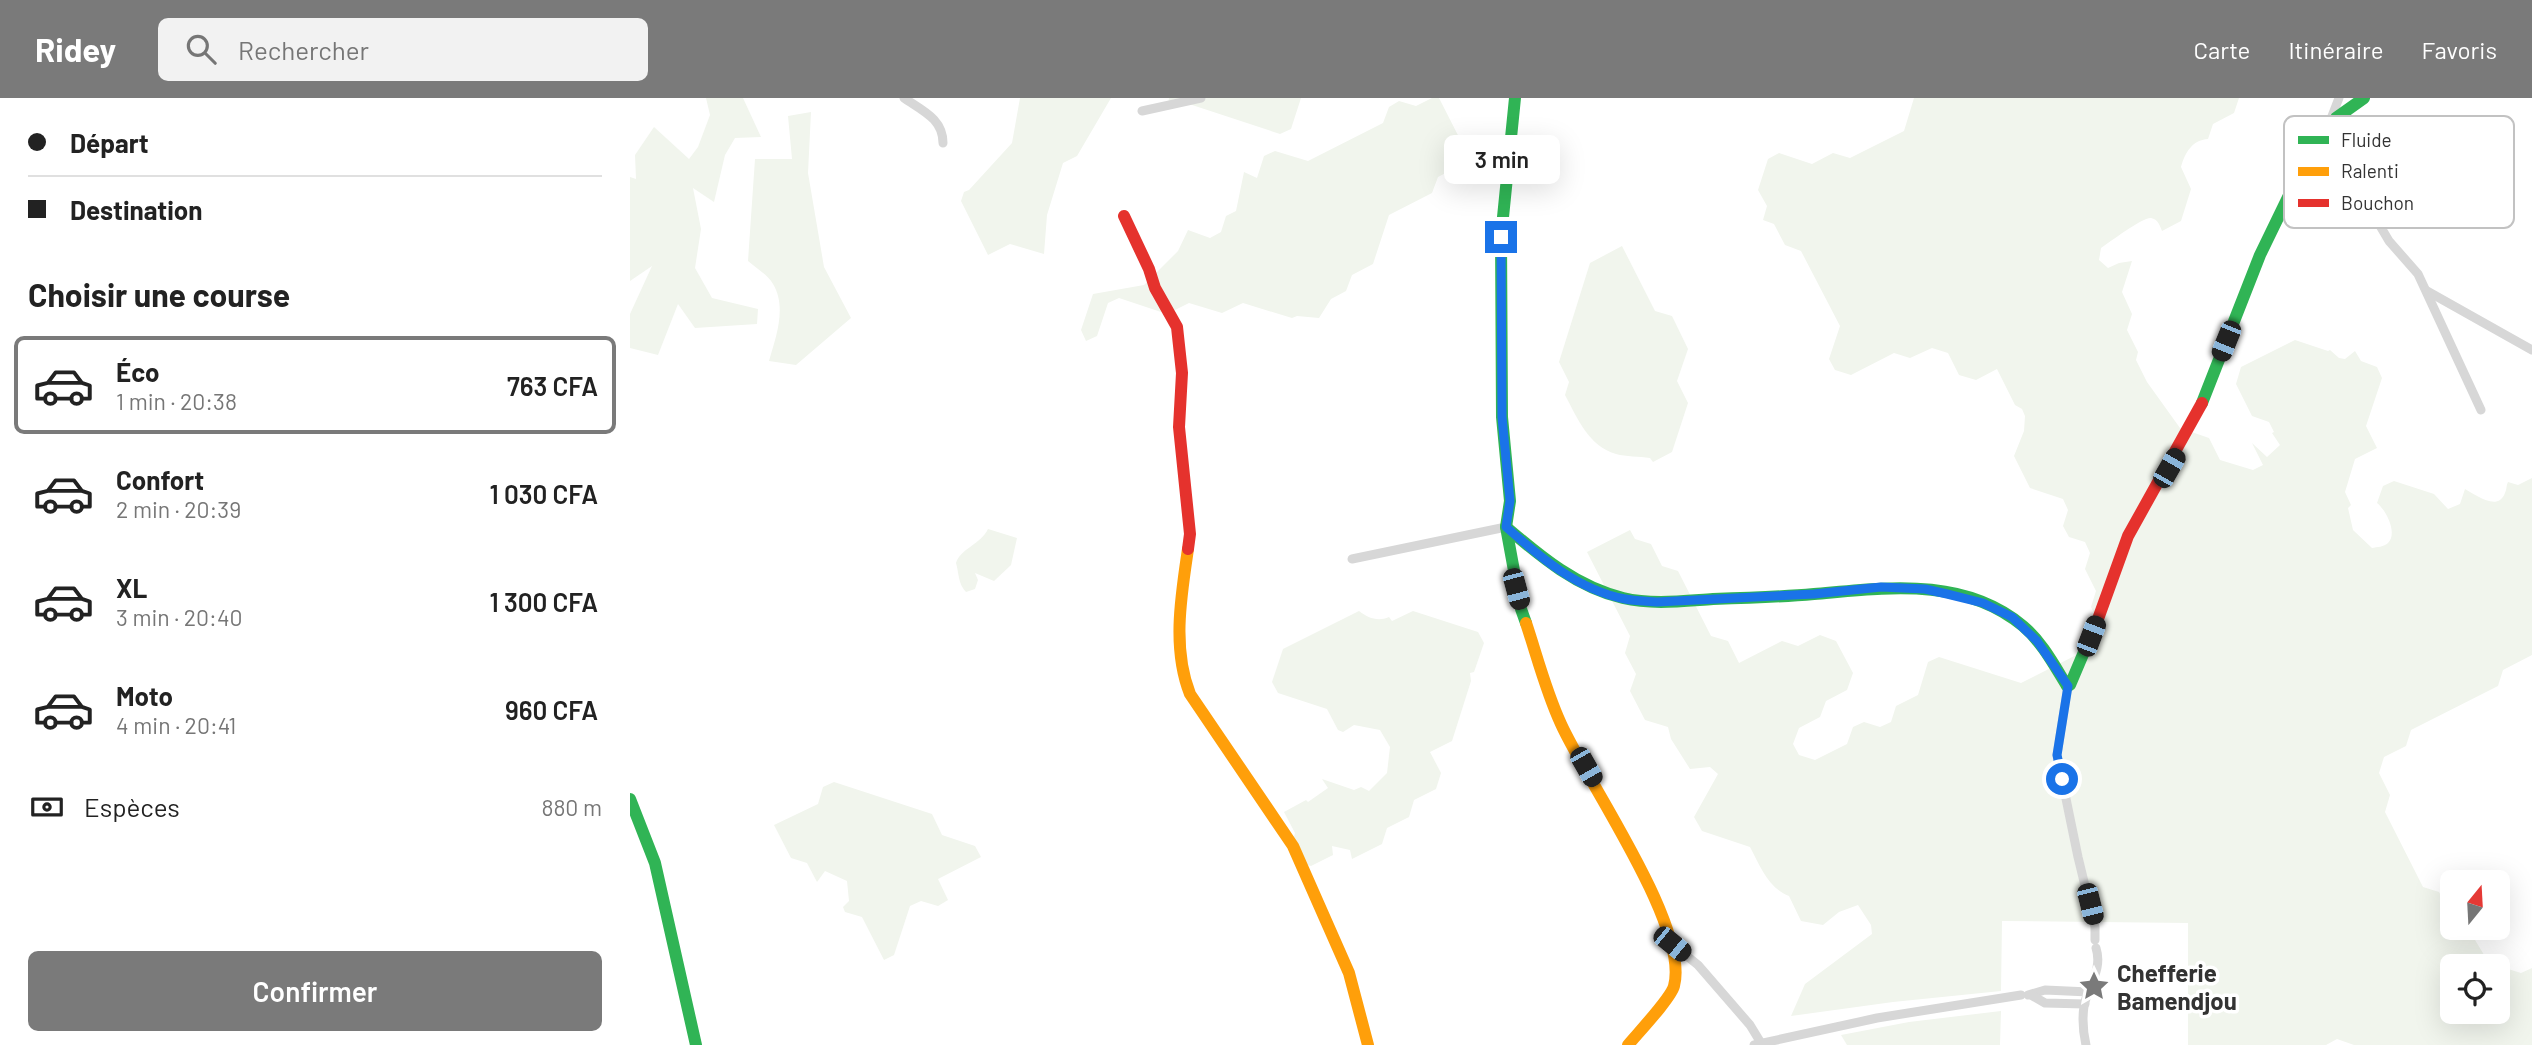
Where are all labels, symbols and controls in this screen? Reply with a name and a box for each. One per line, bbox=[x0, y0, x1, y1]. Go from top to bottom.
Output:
search box bbox=[158, 18, 648, 81]
text: Ridey bbox=[35, 29, 116, 69]
icon: search bbox=[182, 30, 220, 68]
text: Rechercher bbox=[238, 34, 369, 65]
text: Carte bbox=[2194, 35, 2250, 64]
text: Itinéraire bbox=[2288, 35, 2384, 64]
text: Favoris bbox=[2422, 35, 2497, 64]
legend bbox=[2284, 116, 2514, 228]
text: Départ bbox=[70, 127, 149, 158]
text: Fluide bbox=[2341, 128, 2392, 151]
callout: 3 min bbox=[1443, 136, 1559, 184]
text: 3 min bbox=[1475, 145, 1529, 173]
text: Ralenti bbox=[2341, 159, 2399, 182]
text: Bouchon bbox=[2341, 191, 2414, 214]
text: Destination bbox=[70, 194, 203, 225]
route end bbox=[1485, 221, 1517, 253]
text: Choisir une course bbox=[28, 275, 290, 313]
car bbox=[2209, 318, 2244, 364]
icon: car bbox=[32, 354, 95, 417]
text: Éco bbox=[116, 356, 159, 387]
text: 763 CFA bbox=[507, 370, 598, 401]
text: 1 min · 20:38 bbox=[116, 387, 237, 415]
car bbox=[2150, 445, 2189, 491]
icon: car bbox=[32, 462, 95, 525]
text: Confort bbox=[116, 464, 204, 495]
text: 1 030 CFA bbox=[490, 478, 598, 509]
text: 2 min · 20:39 bbox=[116, 495, 241, 523]
car bbox=[1501, 566, 1532, 612]
icon: car bbox=[32, 570, 95, 633]
text: XL bbox=[116, 572, 147, 603]
text: 1 300 CFA bbox=[490, 586, 598, 617]
text: 3 min · 20:40 bbox=[116, 603, 243, 631]
car bbox=[2074, 613, 2109, 659]
icon: car bbox=[32, 678, 95, 741]
text: Moto bbox=[116, 680, 173, 711]
text: 960 CFA bbox=[505, 694, 598, 725]
text: 4 min · 20:41 bbox=[116, 711, 236, 739]
car bbox=[1567, 744, 1606, 790]
route start bbox=[2046, 763, 2078, 795]
icon: cash bbox=[28, 788, 66, 826]
text: Espèces bbox=[84, 791, 180, 822]
text: 880 m bbox=[541, 793, 602, 821]
north arrow bbox=[2440, 870, 2510, 940]
map controls bbox=[2440, 870, 2510, 1024]
car bbox=[2075, 881, 2106, 927]
car bbox=[1650, 923, 1695, 965]
button: Confirmer bbox=[28, 951, 602, 1031]
button: locate bbox=[2440, 954, 2510, 1024]
place label: Chefferie Bamendjou bbox=[2117, 958, 2237, 1015]
place icon: Chefferie Bamendjou bbox=[2077, 969, 2111, 1003]

